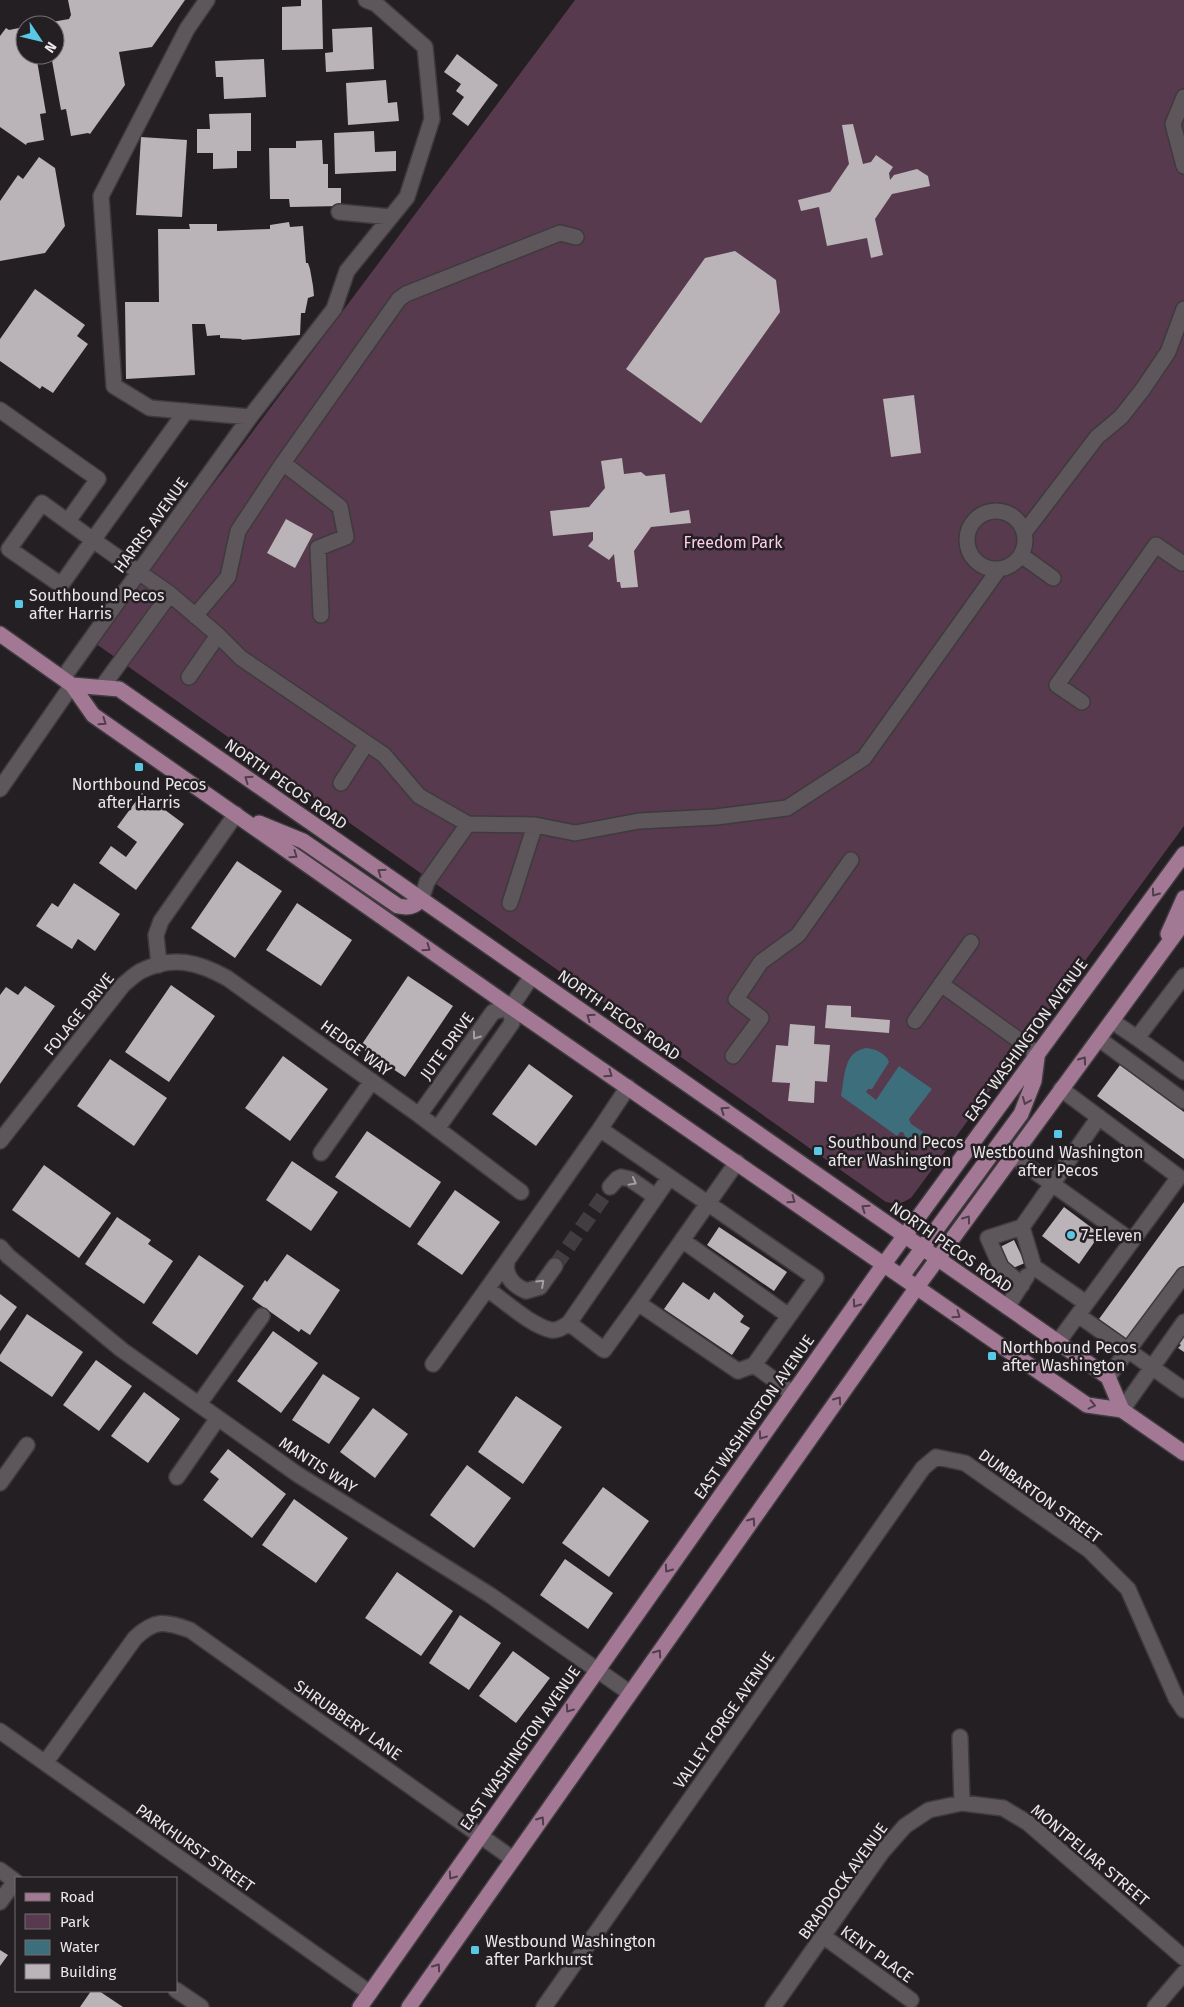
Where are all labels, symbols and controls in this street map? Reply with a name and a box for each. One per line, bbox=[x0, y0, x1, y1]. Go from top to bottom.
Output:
north arrow bbox=[15, 15, 65, 65]
text: N bbox=[41, 38, 60, 56]
street label: HARRIS AVENUE bbox=[110, 473, 192, 577]
park label: Freedom Park bbox=[684, 533, 783, 552]
place label: Southbound Pecos after Harris bbox=[29, 586, 165, 623]
marker: Southbound Pecos after Harris bbox=[13, 598, 25, 610]
one-way arrow bbox=[98, 716, 107, 725]
street label: NORTH PECOS ROAD bbox=[221, 735, 351, 833]
marker: Northbound Pecos after Harris bbox=[133, 761, 145, 773]
place label: Northbound Pecos after Harris bbox=[72, 775, 206, 812]
one-way arrow bbox=[244, 776, 254, 785]
one-way arrow bbox=[288, 849, 298, 858]
one-way arrow bbox=[377, 869, 387, 878]
one-way arrow bbox=[1152, 887, 1161, 897]
one-way arrow bbox=[421, 942, 431, 951]
street label: EAST WASHINGTON AVENUE bbox=[961, 955, 1091, 1125]
street label: NORTH PECOS ROAD bbox=[554, 966, 684, 1064]
street label: FOLAGE DRIVE bbox=[40, 969, 118, 1059]
street label: JUTE DRIVE bbox=[416, 1009, 478, 1083]
one-way arrow bbox=[586, 1014, 596, 1023]
street label: HEDGE WAY bbox=[317, 1016, 395, 1080]
one-way arrow bbox=[473, 1030, 482, 1040]
one-way arrow bbox=[1078, 1057, 1086, 1066]
one-way arrow bbox=[604, 1068, 613, 1077]
one-way arrow bbox=[1022, 1096, 1033, 1105]
one-way arrow bbox=[720, 1107, 729, 1116]
marker: Westbound Washington after Pecos bbox=[1052, 1128, 1064, 1140]
place label: Southbound Pecos after Washington bbox=[828, 1133, 964, 1170]
place label: Westbound Washington after Pecos bbox=[973, 1143, 1143, 1180]
marker: Southbound Pecos after Washington bbox=[812, 1145, 824, 1157]
one-way arrow bbox=[627, 1175, 636, 1185]
one-way arrow bbox=[787, 1194, 796, 1203]
street label: NORTH PECOS ROAD bbox=[886, 1198, 1016, 1296]
one-way arrow bbox=[861, 1205, 870, 1214]
one-way arrow bbox=[961, 1215, 970, 1225]
place label: 7-Eleven bbox=[1081, 1226, 1142, 1245]
marker: 7-Eleven bbox=[1065, 1229, 1077, 1241]
one-way arrow bbox=[536, 1280, 545, 1289]
one-way arrow bbox=[853, 1298, 862, 1307]
one-way arrow bbox=[952, 1309, 961, 1318]
street label: EAST WASHINGTON AVENUE bbox=[690, 1331, 818, 1503]
place label: Northbound Pecos after Washington bbox=[1002, 1338, 1137, 1375]
marker: Northbound Pecos after Washington bbox=[986, 1350, 998, 1362]
one-way arrow bbox=[832, 1396, 841, 1405]
one-way arrow bbox=[1088, 1399, 1096, 1410]
one-way arrow bbox=[759, 1430, 768, 1440]
street label: MANTIS WAY bbox=[276, 1433, 361, 1497]
street label: DUMBARTON STREET bbox=[975, 1445, 1106, 1547]
one-way arrow bbox=[746, 1517, 755, 1527]
one-way arrow bbox=[665, 1563, 674, 1573]
street label: VALLEY FORGE AVENUE bbox=[670, 1648, 778, 1792]
one-way arrow bbox=[652, 1650, 662, 1659]
street label: EAST WASHINGTON AVENUE bbox=[456, 1662, 584, 1834]
street label: SHRUBBERY LANE bbox=[291, 1676, 405, 1764]
one-way arrow bbox=[566, 1704, 575, 1713]
street label: PARKHURST STREET bbox=[132, 1800, 258, 1896]
street label: MONTPELIAR STREET bbox=[1027, 1800, 1153, 1910]
one-way arrow bbox=[535, 1816, 544, 1825]
street label: BRADDOCK AVENUE bbox=[794, 1819, 892, 1943]
one-way arrow bbox=[449, 1870, 458, 1880]
legend bbox=[15, 1877, 178, 1992]
text: Road bbox=[60, 1888, 95, 1906]
text: Park bbox=[60, 1913, 90, 1931]
street label: KENT PLACE bbox=[837, 1921, 917, 1987]
place label: Westbound Washington after Parkhurst bbox=[485, 1932, 656, 1969]
text: Water bbox=[60, 1938, 99, 1956]
marker: Westbound Washington after Parkhurst bbox=[469, 1944, 481, 1956]
text: Building bbox=[60, 1963, 116, 1981]
one-way arrow bbox=[431, 1963, 440, 1973]

